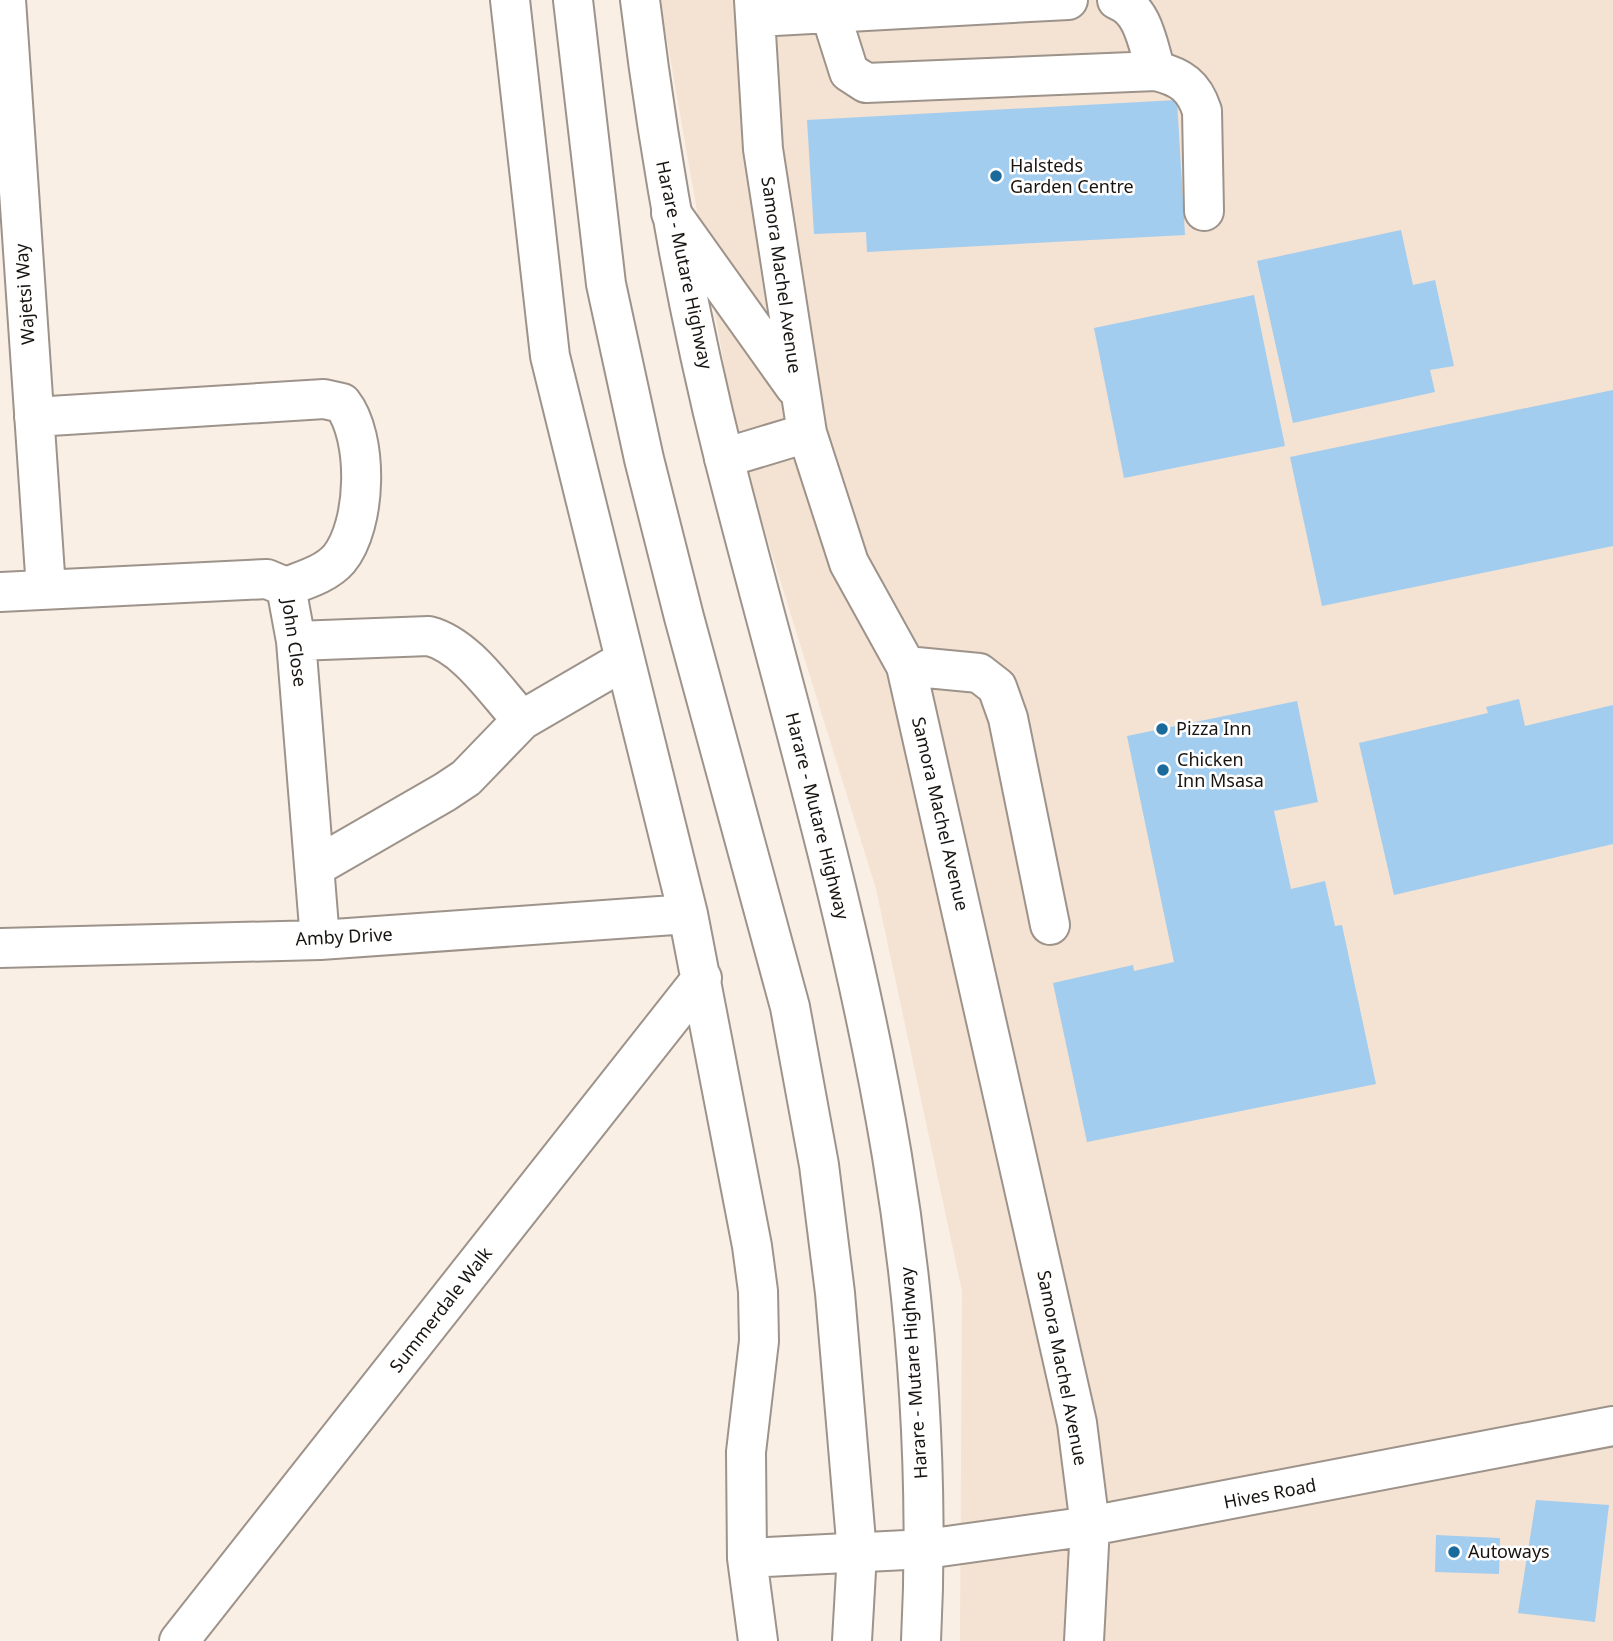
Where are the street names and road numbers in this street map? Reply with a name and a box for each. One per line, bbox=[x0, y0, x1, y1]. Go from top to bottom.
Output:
street label: Harare - Mutare Highway bbox=[651, 158, 719, 372]
street label: Samora Machel Avenue bbox=[756, 175, 808, 375]
street label: Wajetsi Way bbox=[8, 242, 40, 345]
street label: John Close bbox=[277, 595, 313, 688]
street label: Harare - Mutare Highway bbox=[781, 710, 856, 923]
street label: Samora Machel Avenue bbox=[907, 714, 975, 913]
street label: Amby Drive bbox=[295, 921, 393, 951]
street label: Summerdale Walk bbox=[384, 1241, 497, 1377]
street label: Harare - Mutare Highway bbox=[894, 1265, 932, 1480]
street label: Samora Machel Avenue bbox=[1032, 1268, 1094, 1467]
street label: Hives Road bbox=[1221, 1472, 1318, 1514]

